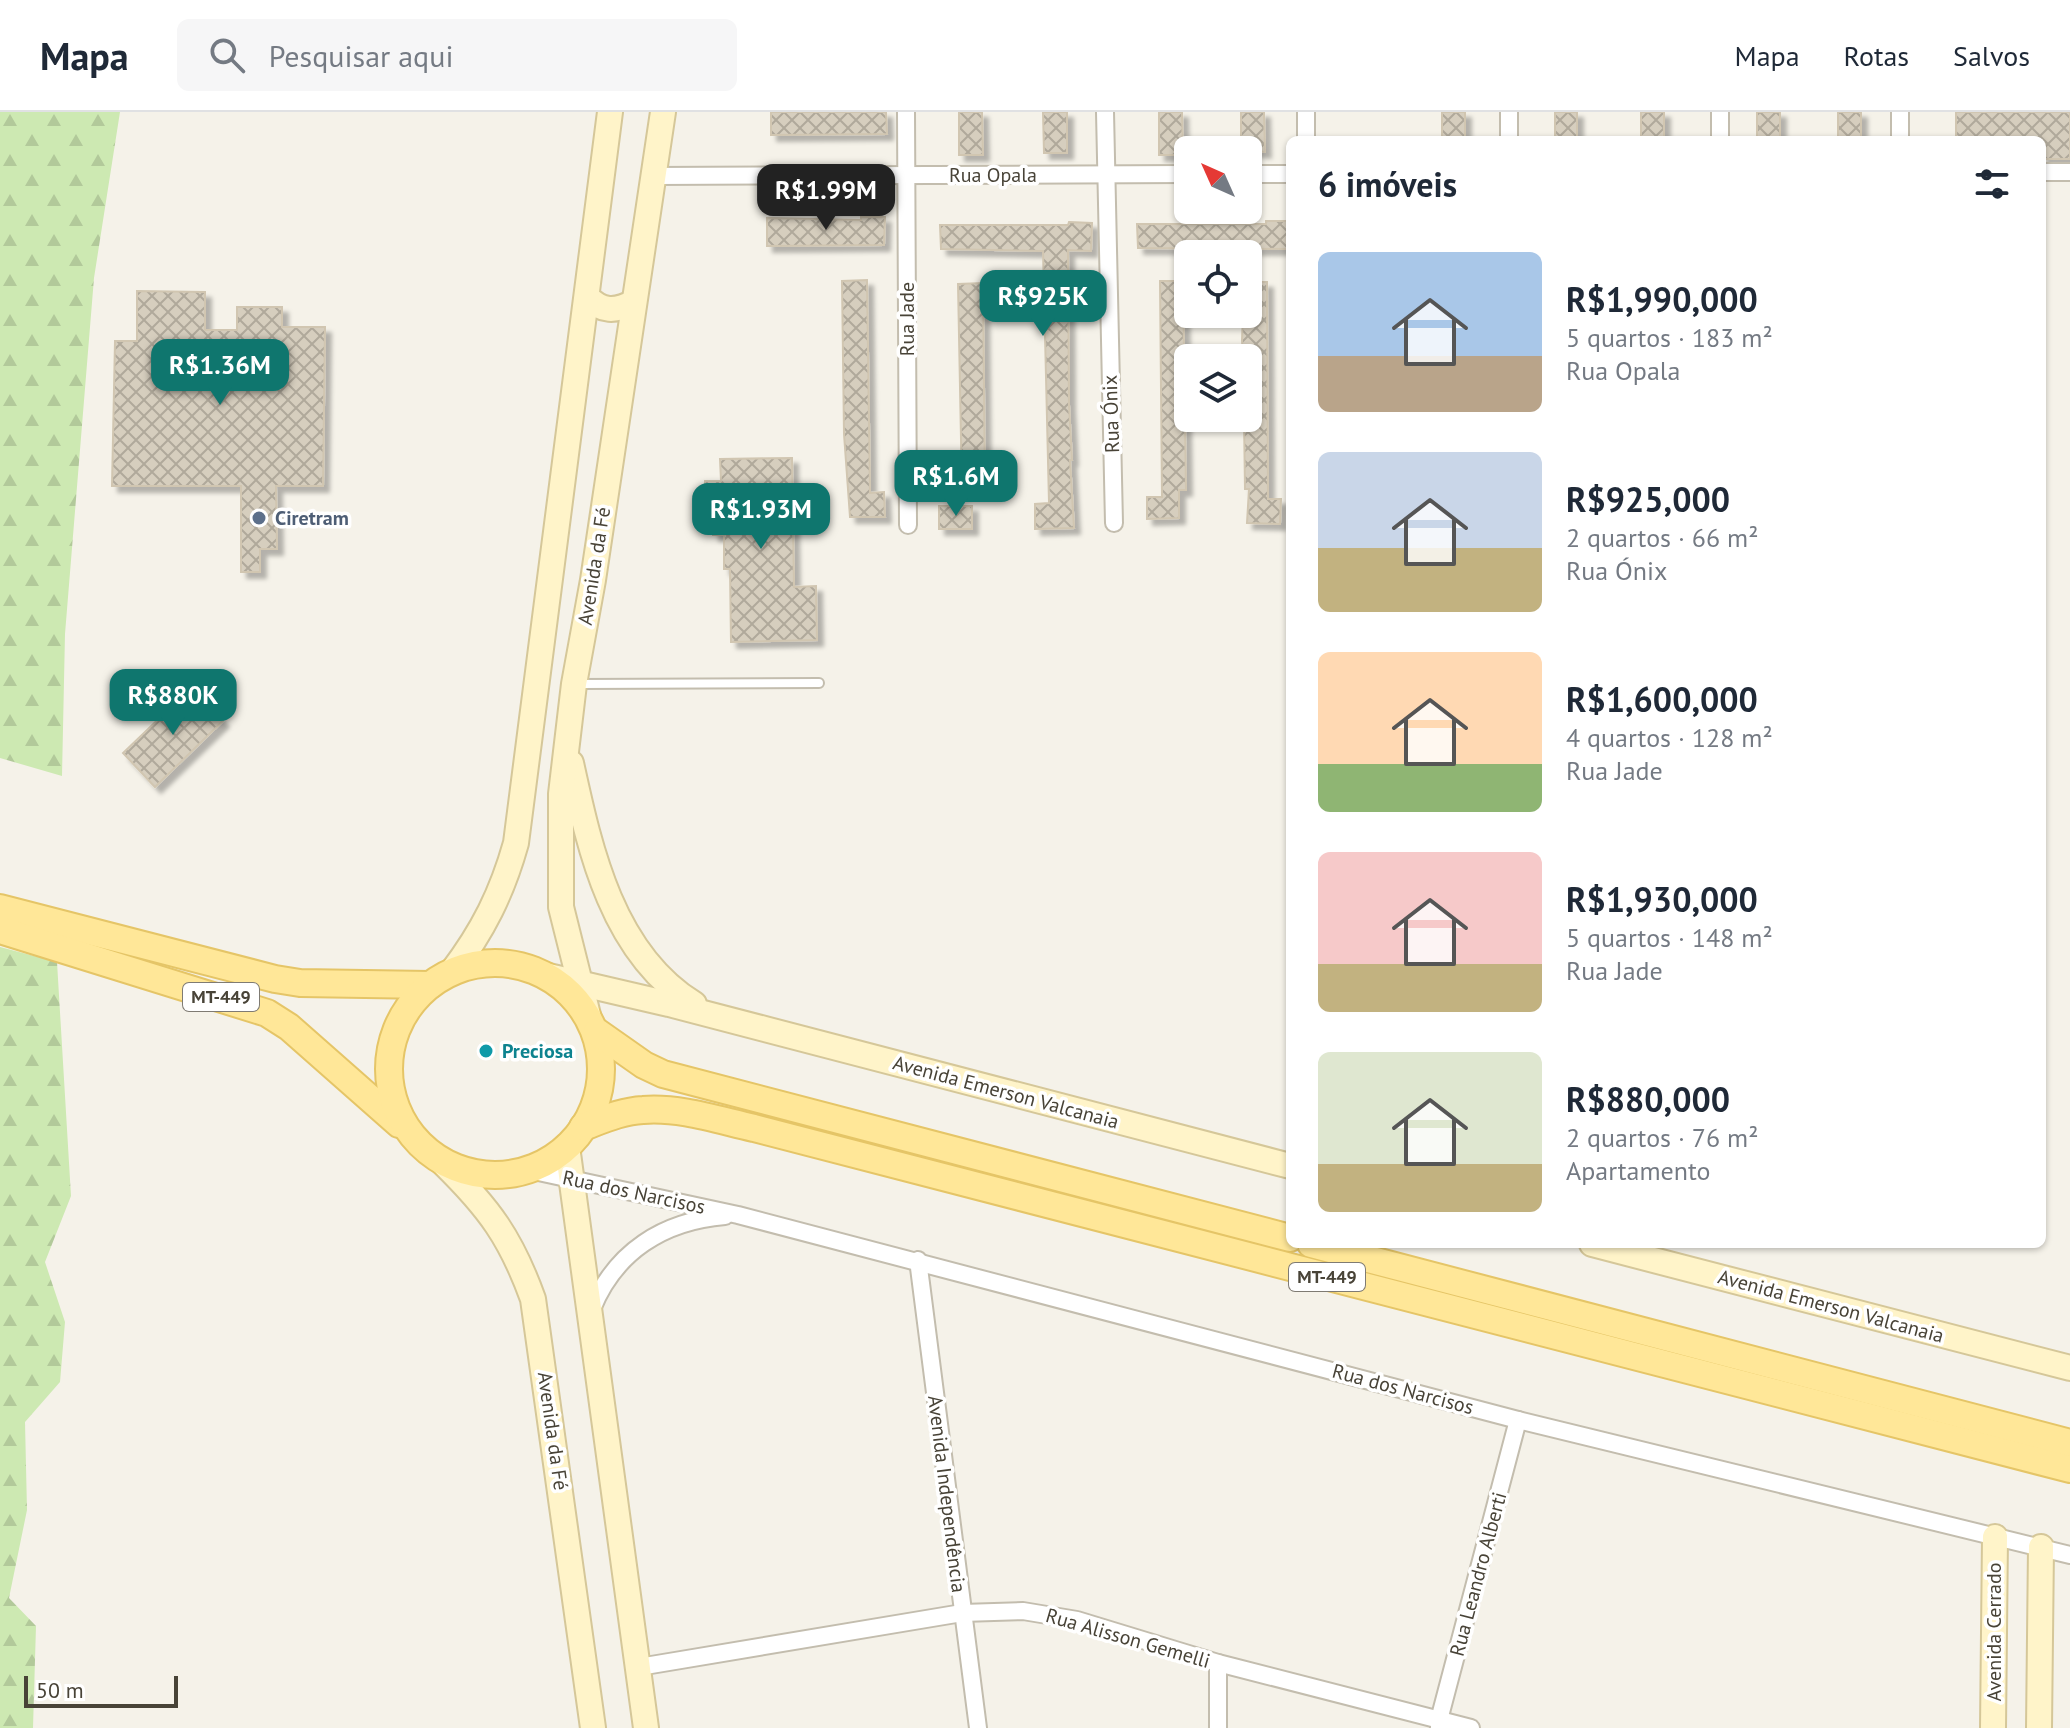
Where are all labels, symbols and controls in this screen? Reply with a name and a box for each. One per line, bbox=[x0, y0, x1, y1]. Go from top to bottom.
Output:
search box bbox=[177, 19, 737, 91]
text: Mapa bbox=[40, 31, 129, 80]
icon: search bbox=[205, 33, 249, 77]
text: Pesquisar aqui bbox=[269, 36, 453, 75]
text: Mapa bbox=[1735, 37, 1800, 74]
text: Rotas bbox=[1844, 37, 1909, 74]
text: Salvos bbox=[1953, 37, 2030, 74]
north arrow bbox=[1174, 136, 1262, 224]
map controls bbox=[1174, 136, 1262, 432]
street label: Rua Opala bbox=[949, 162, 1037, 188]
text: 6 imóveis bbox=[1318, 162, 1457, 206]
icon: filters bbox=[1970, 162, 2014, 206]
pin: R$1.99M bbox=[752, 164, 900, 232]
text: R$1.99M bbox=[775, 173, 877, 206]
button: locate bbox=[1174, 240, 1262, 328]
pin: R$925K bbox=[978, 270, 1108, 338]
text: R$1,990,000 bbox=[1566, 277, 1758, 321]
text: R$925K bbox=[998, 279, 1088, 312]
street label: Rua Jade bbox=[894, 282, 920, 356]
icon: home bbox=[1382, 284, 1478, 380]
text: 5 quartos · 183 m² bbox=[1566, 321, 1773, 354]
pin: R$1.36M bbox=[146, 339, 294, 407]
button: layers bbox=[1174, 344, 1262, 432]
text: R$1.36M bbox=[169, 348, 271, 381]
text: Rua Opala bbox=[1566, 354, 1680, 387]
street label: Rua Ónix bbox=[1097, 375, 1125, 453]
pin: R$1.6M bbox=[891, 450, 1021, 518]
text: R$1.6M bbox=[912, 459, 1000, 492]
text: R$925,000 bbox=[1566, 477, 1730, 521]
pin: R$1.93M bbox=[687, 483, 835, 551]
icon: home bbox=[1382, 484, 1478, 580]
text: R$1.93M bbox=[710, 492, 812, 525]
place label: Ciretram bbox=[275, 505, 349, 531]
street label: Avenida da Fé bbox=[572, 505, 616, 627]
marker: Ciretram bbox=[250, 509, 268, 527]
text: 2 quartos · 66 m² bbox=[1566, 521, 1758, 554]
text: Rua Ónix bbox=[1566, 554, 1667, 587]
pin: R$880K bbox=[108, 669, 238, 737]
text: R$1,600,000 bbox=[1566, 677, 1758, 721]
text: R$880K bbox=[128, 678, 218, 711]
icon: home bbox=[1382, 684, 1478, 780]
text: 4 quartos · 128 m² bbox=[1566, 721, 1773, 754]
text: Rua Jade bbox=[1566, 754, 1663, 787]
text: R$1,930,000 bbox=[1566, 877, 1758, 921]
icon: home bbox=[1382, 884, 1478, 980]
text: 5 quartos · 148 m² bbox=[1566, 921, 1773, 954]
text: Rua Jade bbox=[1566, 954, 1663, 987]
road number: MT-449 bbox=[183, 983, 259, 1011]
place label: Preciosa bbox=[502, 1038, 573, 1064]
marker: Preciosa bbox=[477, 1042, 495, 1060]
street label: Avenida Emerson Valcanaia bbox=[890, 1049, 1122, 1135]
text: R$880,000 bbox=[1566, 1077, 1730, 1121]
icon: home bbox=[1382, 1084, 1478, 1180]
text: 2 quartos · 76 m² bbox=[1566, 1121, 1758, 1154]
text: Apartamento bbox=[1566, 1154, 1711, 1187]
street label: Rua dos Narcisos bbox=[560, 1164, 708, 1220]
road number: MT-449 bbox=[1289, 1263, 1365, 1291]
street label: Avenida Emerson Valcanaia bbox=[1715, 1263, 1947, 1349]
street label: Rua dos Narcisos bbox=[1330, 1358, 1476, 1420]
street label: Avenida da Fé bbox=[532, 1370, 574, 1492]
street label: Avenida Independência bbox=[922, 1394, 972, 1594]
street label: Rua Leandro Alberti bbox=[1444, 1489, 1512, 1659]
street label: Avenida Cerrado bbox=[1981, 1563, 2007, 1701]
street label: Rua Alisson Gemelli bbox=[1043, 1602, 1213, 1674]
scale bar bbox=[24, 1672, 178, 1708]
text: 50 m bbox=[36, 1676, 84, 1704]

